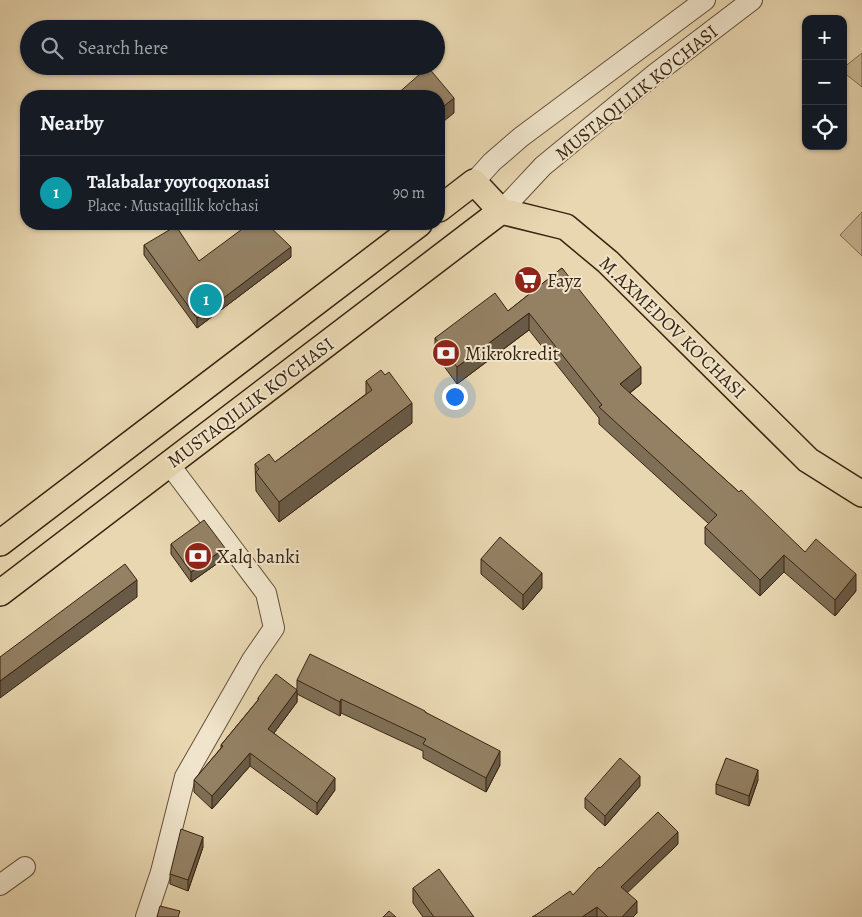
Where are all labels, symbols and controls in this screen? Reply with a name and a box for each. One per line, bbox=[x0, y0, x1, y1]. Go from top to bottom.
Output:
map controls bbox=[802, 15, 847, 150]
button: + bbox=[802, 15, 847, 60]
street label: MUSTAQILLIK KO’CHASI bbox=[550, 19, 724, 167]
search box bbox=[20, 20, 445, 75]
icon: search bbox=[38, 34, 66, 62]
text: Search here bbox=[78, 35, 168, 61]
button: − bbox=[802, 60, 847, 105]
button: locate bbox=[802, 105, 847, 150]
text: Nearby bbox=[40, 109, 103, 137]
text: Talabalar yoytoqxonasi bbox=[87, 169, 270, 195]
text: 1 bbox=[53, 182, 59, 204]
text: 90 m bbox=[393, 182, 425, 204]
text: Place · Mustaqillik ko’chasi bbox=[87, 195, 259, 217]
street label: M.AXMEDOV KO'CHASI bbox=[593, 251, 752, 405]
supermarket icon: Fayz bbox=[513, 265, 543, 295]
place label: Fayz bbox=[547, 268, 582, 294]
pin: 1 bbox=[190, 281, 222, 319]
street label: MUSTAQILLIK KO’CHASI bbox=[162, 331, 339, 474]
bank icon: Mikrokredit bbox=[431, 338, 461, 368]
place label: Mikrokredit bbox=[465, 341, 559, 367]
your location bbox=[442, 384, 468, 410]
bank icon: Xalq banki bbox=[183, 541, 213, 571]
place label: Xalq banki bbox=[217, 544, 300, 570]

